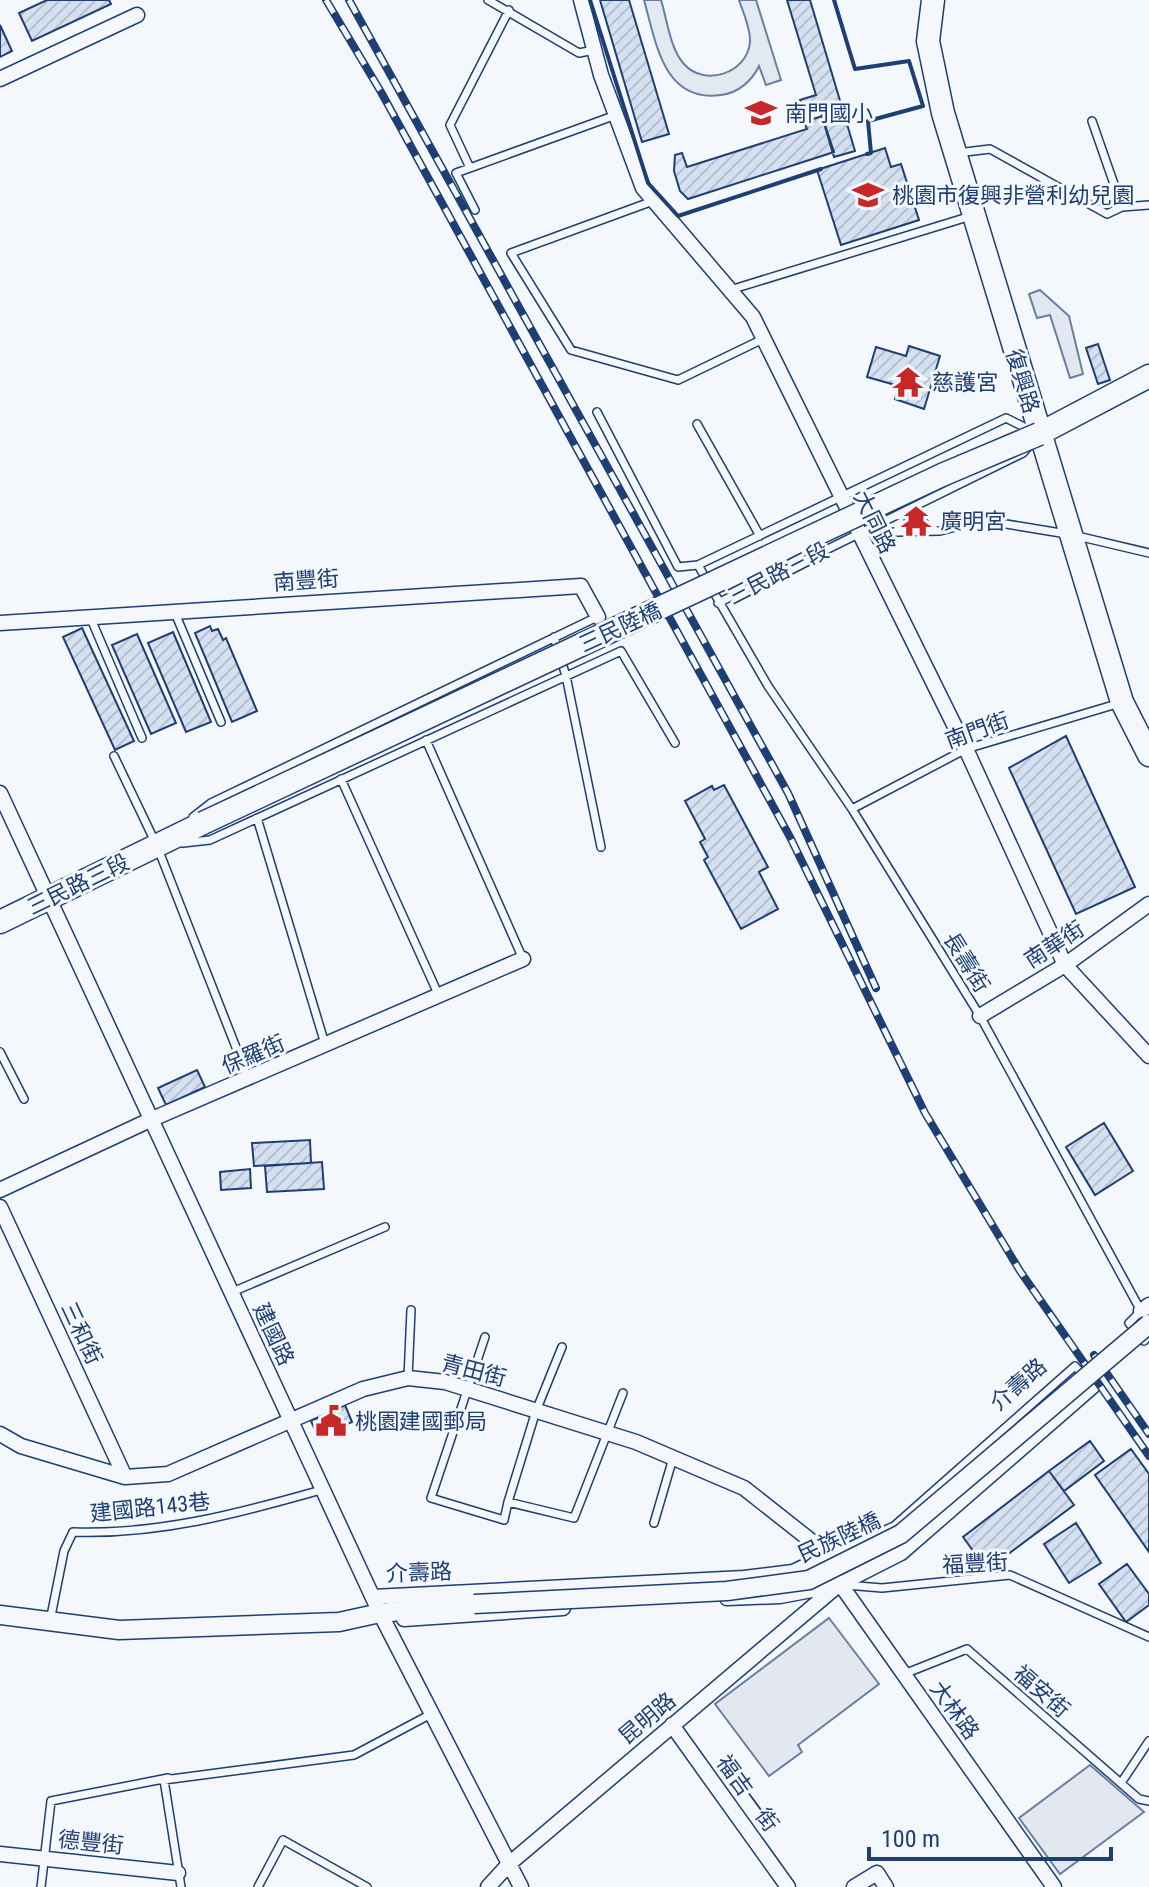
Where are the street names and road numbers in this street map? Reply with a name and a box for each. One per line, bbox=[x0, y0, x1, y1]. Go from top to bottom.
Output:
street label: 復興路 bbox=[1001, 346, 1044, 416]
street label: 大同路 bbox=[849, 487, 900, 557]
street label: 三民路三段 bbox=[724, 537, 833, 610]
street label: 南豐街 bbox=[272, 566, 340, 595]
street label: 三民陸橋 bbox=[575, 598, 665, 657]
street label: 南門街 bbox=[942, 707, 1012, 754]
street label: 三民路三段 bbox=[23, 849, 133, 920]
street label: 南華街 bbox=[1020, 916, 1089, 973]
street label: 長壽街 bbox=[938, 928, 995, 997]
street label: 保羅街 bbox=[218, 1030, 288, 1079]
street label: 三和街 bbox=[56, 1298, 107, 1368]
street label: 建國路 bbox=[248, 1299, 299, 1369]
street label: 青田街 bbox=[439, 1350, 509, 1391]
street label: 介壽路 bbox=[985, 1353, 1051, 1415]
street label: 建國路143巷 bbox=[89, 1489, 211, 1526]
street label: 民族陸橋 bbox=[794, 1508, 884, 1567]
street label: 福豐街 bbox=[941, 1549, 1009, 1578]
street label: 介壽路 bbox=[386, 1559, 452, 1586]
street label: 福安街 bbox=[1009, 1660, 1075, 1722]
street label: 大林路 bbox=[925, 1676, 984, 1744]
street label: 昆明路 bbox=[614, 1688, 681, 1749]
street label: 福吉一街 bbox=[712, 1750, 784, 1836]
street label: 德豐街 bbox=[57, 1827, 125, 1858]

